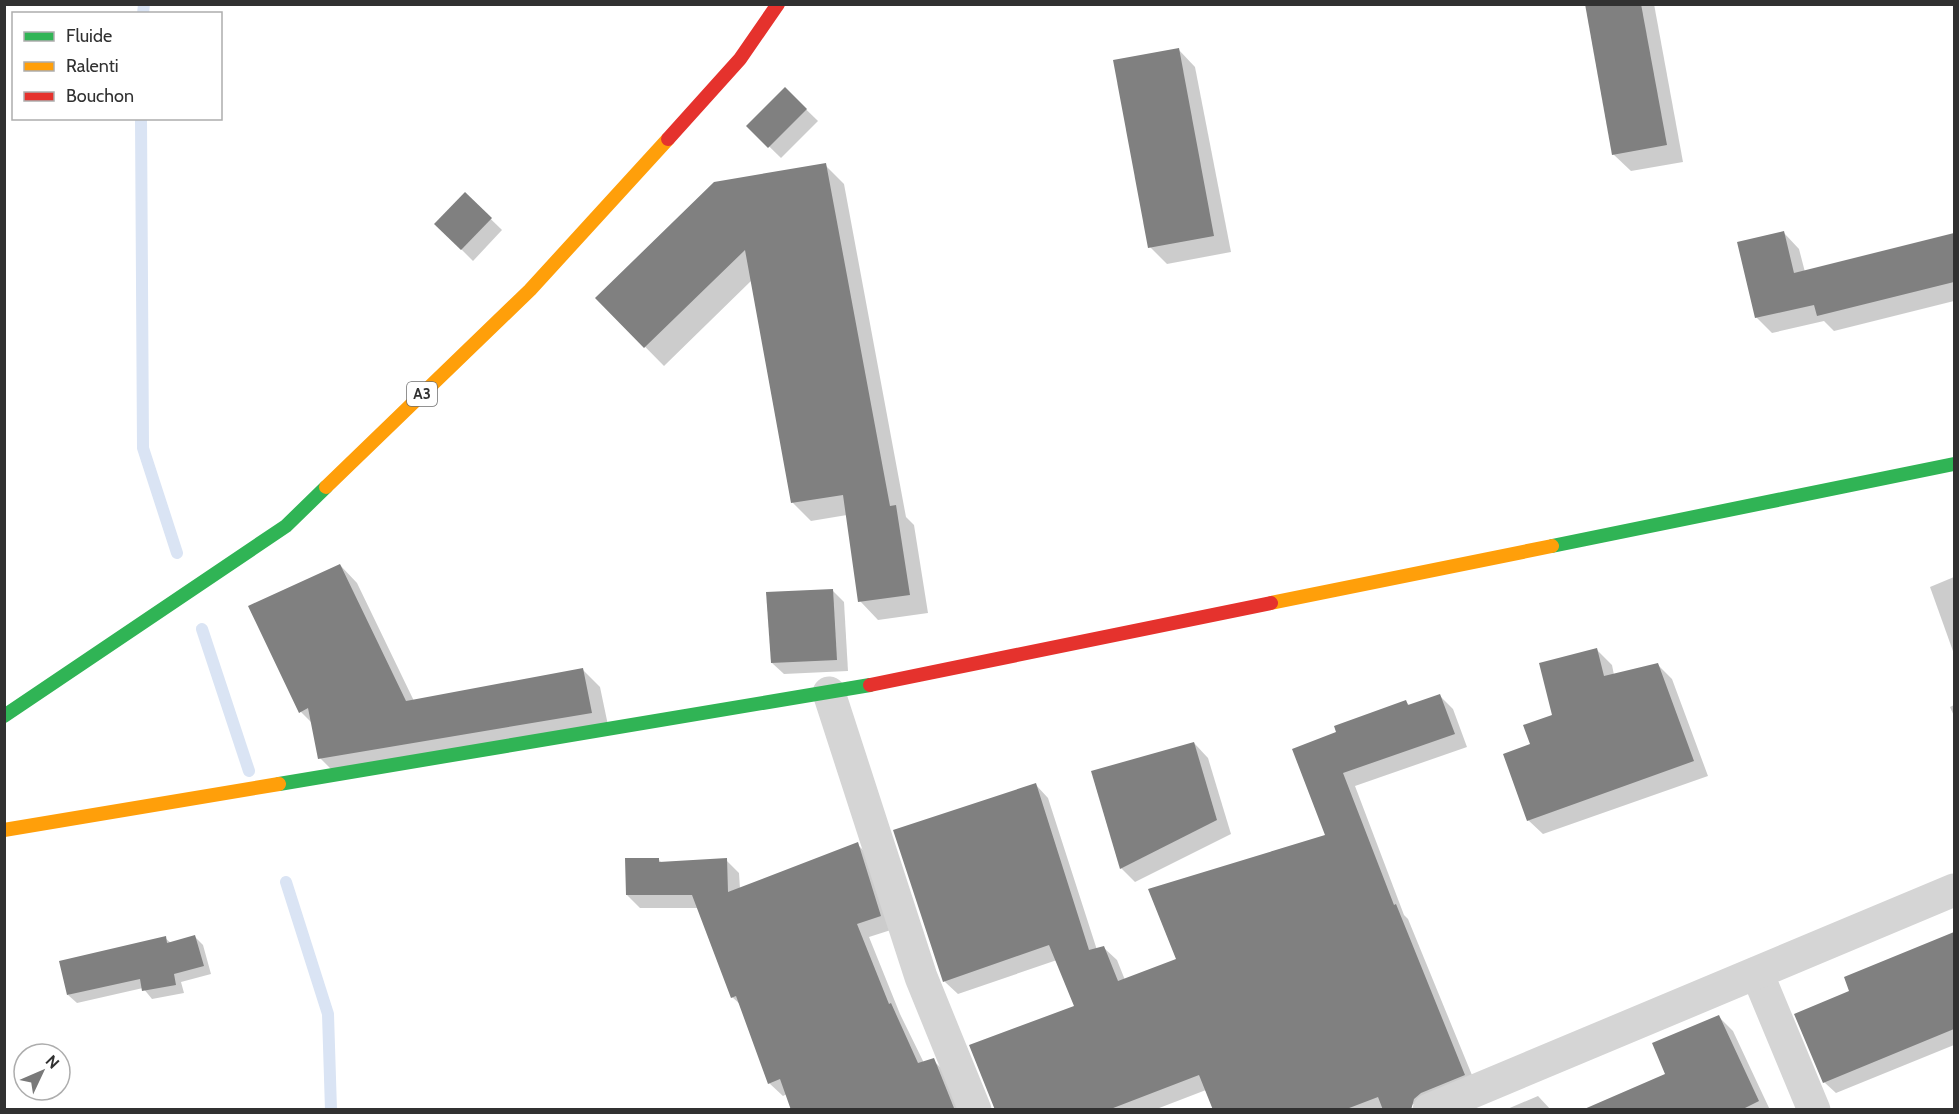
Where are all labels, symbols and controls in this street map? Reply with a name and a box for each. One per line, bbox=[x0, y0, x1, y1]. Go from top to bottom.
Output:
legend bbox=[12, 12, 222, 120]
text: Fluide bbox=[66, 25, 112, 47]
text: Ralenti bbox=[66, 55, 119, 77]
text: Bouchon bbox=[66, 85, 134, 107]
road number: A3 bbox=[407, 382, 437, 406]
north arrow bbox=[12, 1042, 72, 1102]
text: N bbox=[42, 1051, 63, 1073]

